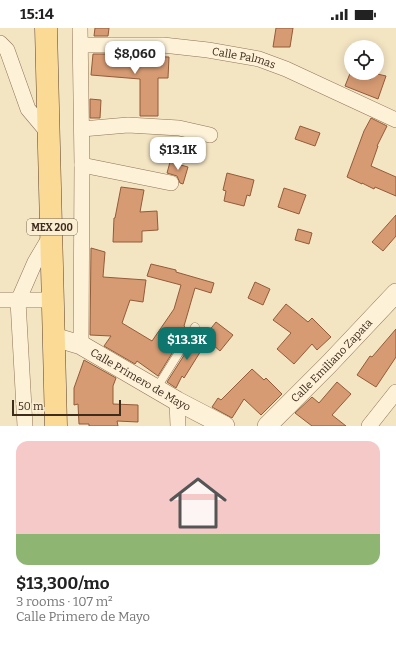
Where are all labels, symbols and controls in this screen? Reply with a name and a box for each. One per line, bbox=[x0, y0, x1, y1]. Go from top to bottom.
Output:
text: 15:14 bbox=[20, 5, 54, 23]
map controls bbox=[344, 40, 384, 80]
button: locate bbox=[344, 40, 384, 80]
pin: $8,060 bbox=[102, 41, 168, 75]
street label: Calle Palmas bbox=[211, 45, 277, 72]
text: $8,060 bbox=[114, 46, 156, 61]
pin: $13.1K bbox=[145, 137, 211, 171]
text: $13.1K bbox=[159, 142, 197, 157]
road number: MEX 200 bbox=[27, 219, 77, 235]
street label: Calle Emiliano Zapata bbox=[289, 316, 375, 405]
pin: $13.3K bbox=[154, 327, 220, 361]
text: $13.3K bbox=[167, 332, 207, 347]
street label: Calle Primero de Mayo bbox=[88, 346, 193, 414]
scale bar bbox=[12, 398, 121, 417]
text: 50 m bbox=[18, 400, 44, 413]
icon: home bbox=[162, 467, 234, 539]
text: $13,300/mo bbox=[16, 573, 109, 594]
text: 3 rooms · 107 m² bbox=[16, 594, 113, 609]
text: Calle Primero de Mayo bbox=[16, 609, 150, 624]

